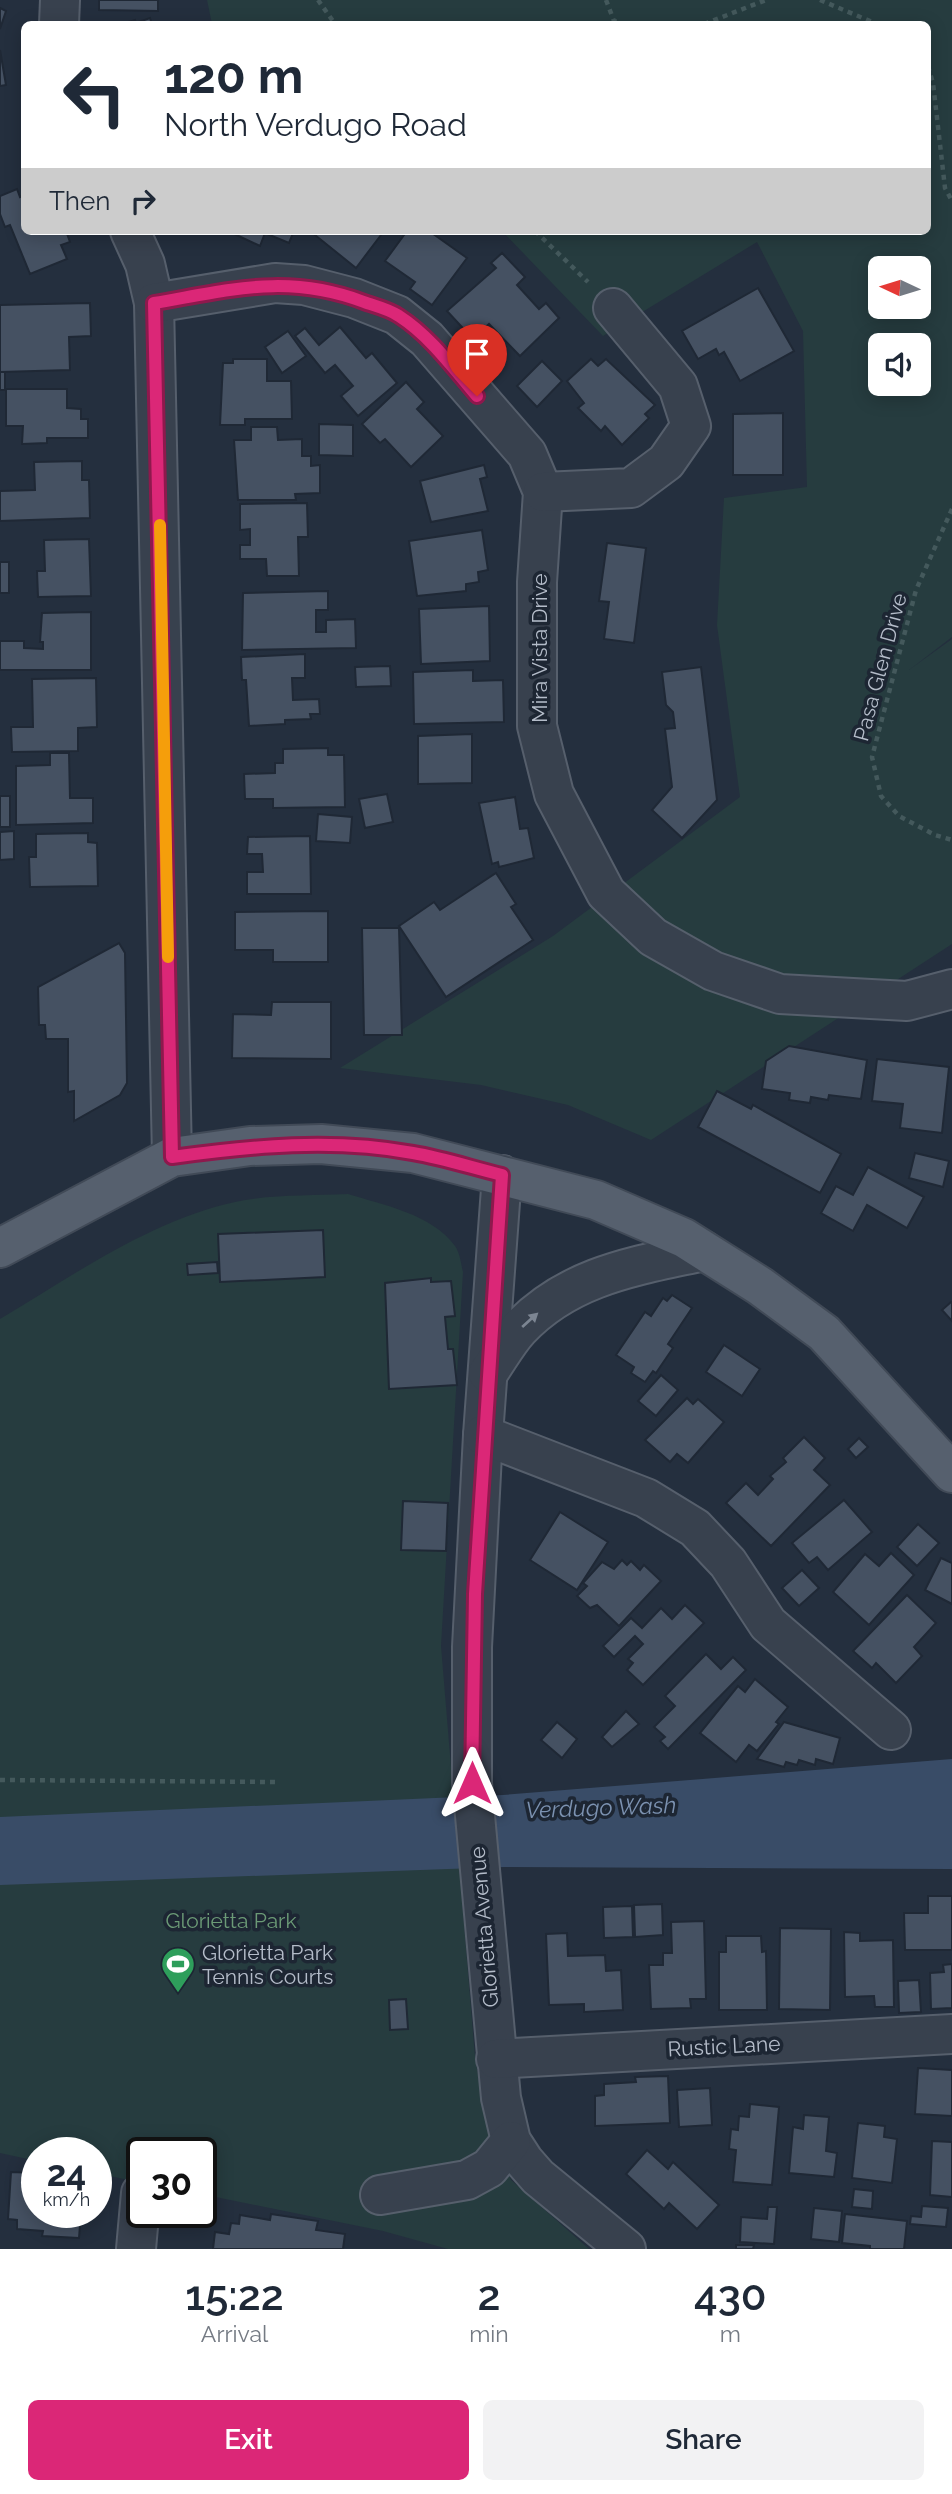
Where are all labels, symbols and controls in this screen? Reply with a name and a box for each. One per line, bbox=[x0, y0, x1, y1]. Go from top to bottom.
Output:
text: 120 m bbox=[164, 47, 303, 104]
icon: left bbox=[49, 49, 140, 140]
text: North Verdugo Road bbox=[164, 106, 467, 143]
icon: right bbox=[124, 182, 162, 220]
text: Then bbox=[49, 186, 110, 216]
north arrow bbox=[868, 256, 931, 318]
map controls bbox=[868, 256, 931, 396]
pin bbox=[447, 324, 507, 396]
button: sound bbox=[868, 333, 931, 396]
icon: arrive bbox=[458, 335, 496, 373]
street label: Mira Vista Drive bbox=[527, 573, 552, 723]
street label: Pasa Glen Drive bbox=[848, 590, 912, 744]
one-way arrow bbox=[521, 1312, 538, 1328]
position arrow bbox=[435, 1746, 509, 1820]
water label: Verdugo Wash bbox=[525, 1791, 677, 1823]
street label: Glorietta Avenue bbox=[465, 1846, 503, 2008]
park label: Glorietta Park bbox=[165, 1908, 297, 1933]
place label: Glorietta Park Tennis Courts bbox=[202, 1940, 333, 1989]
sports icon: Glorietta Park Tennis Courts bbox=[159, 1945, 197, 1994]
street label: Rustic Lane bbox=[667, 2031, 781, 2061]
speed limit sign: 30 bbox=[126, 2137, 217, 2228]
text: 24 bbox=[47, 2153, 86, 2194]
text: km/h bbox=[43, 2189, 90, 2210]
text: 15:22 bbox=[185, 2271, 284, 2320]
text: 2 bbox=[477, 2271, 500, 2320]
text: 430 bbox=[694, 2271, 767, 2320]
text: Arrival bbox=[201, 2320, 268, 2347]
text: min bbox=[469, 2320, 509, 2347]
text: m bbox=[720, 2320, 741, 2347]
button: Exit bbox=[28, 2400, 469, 2480]
button: Share bbox=[483, 2400, 924, 2480]

